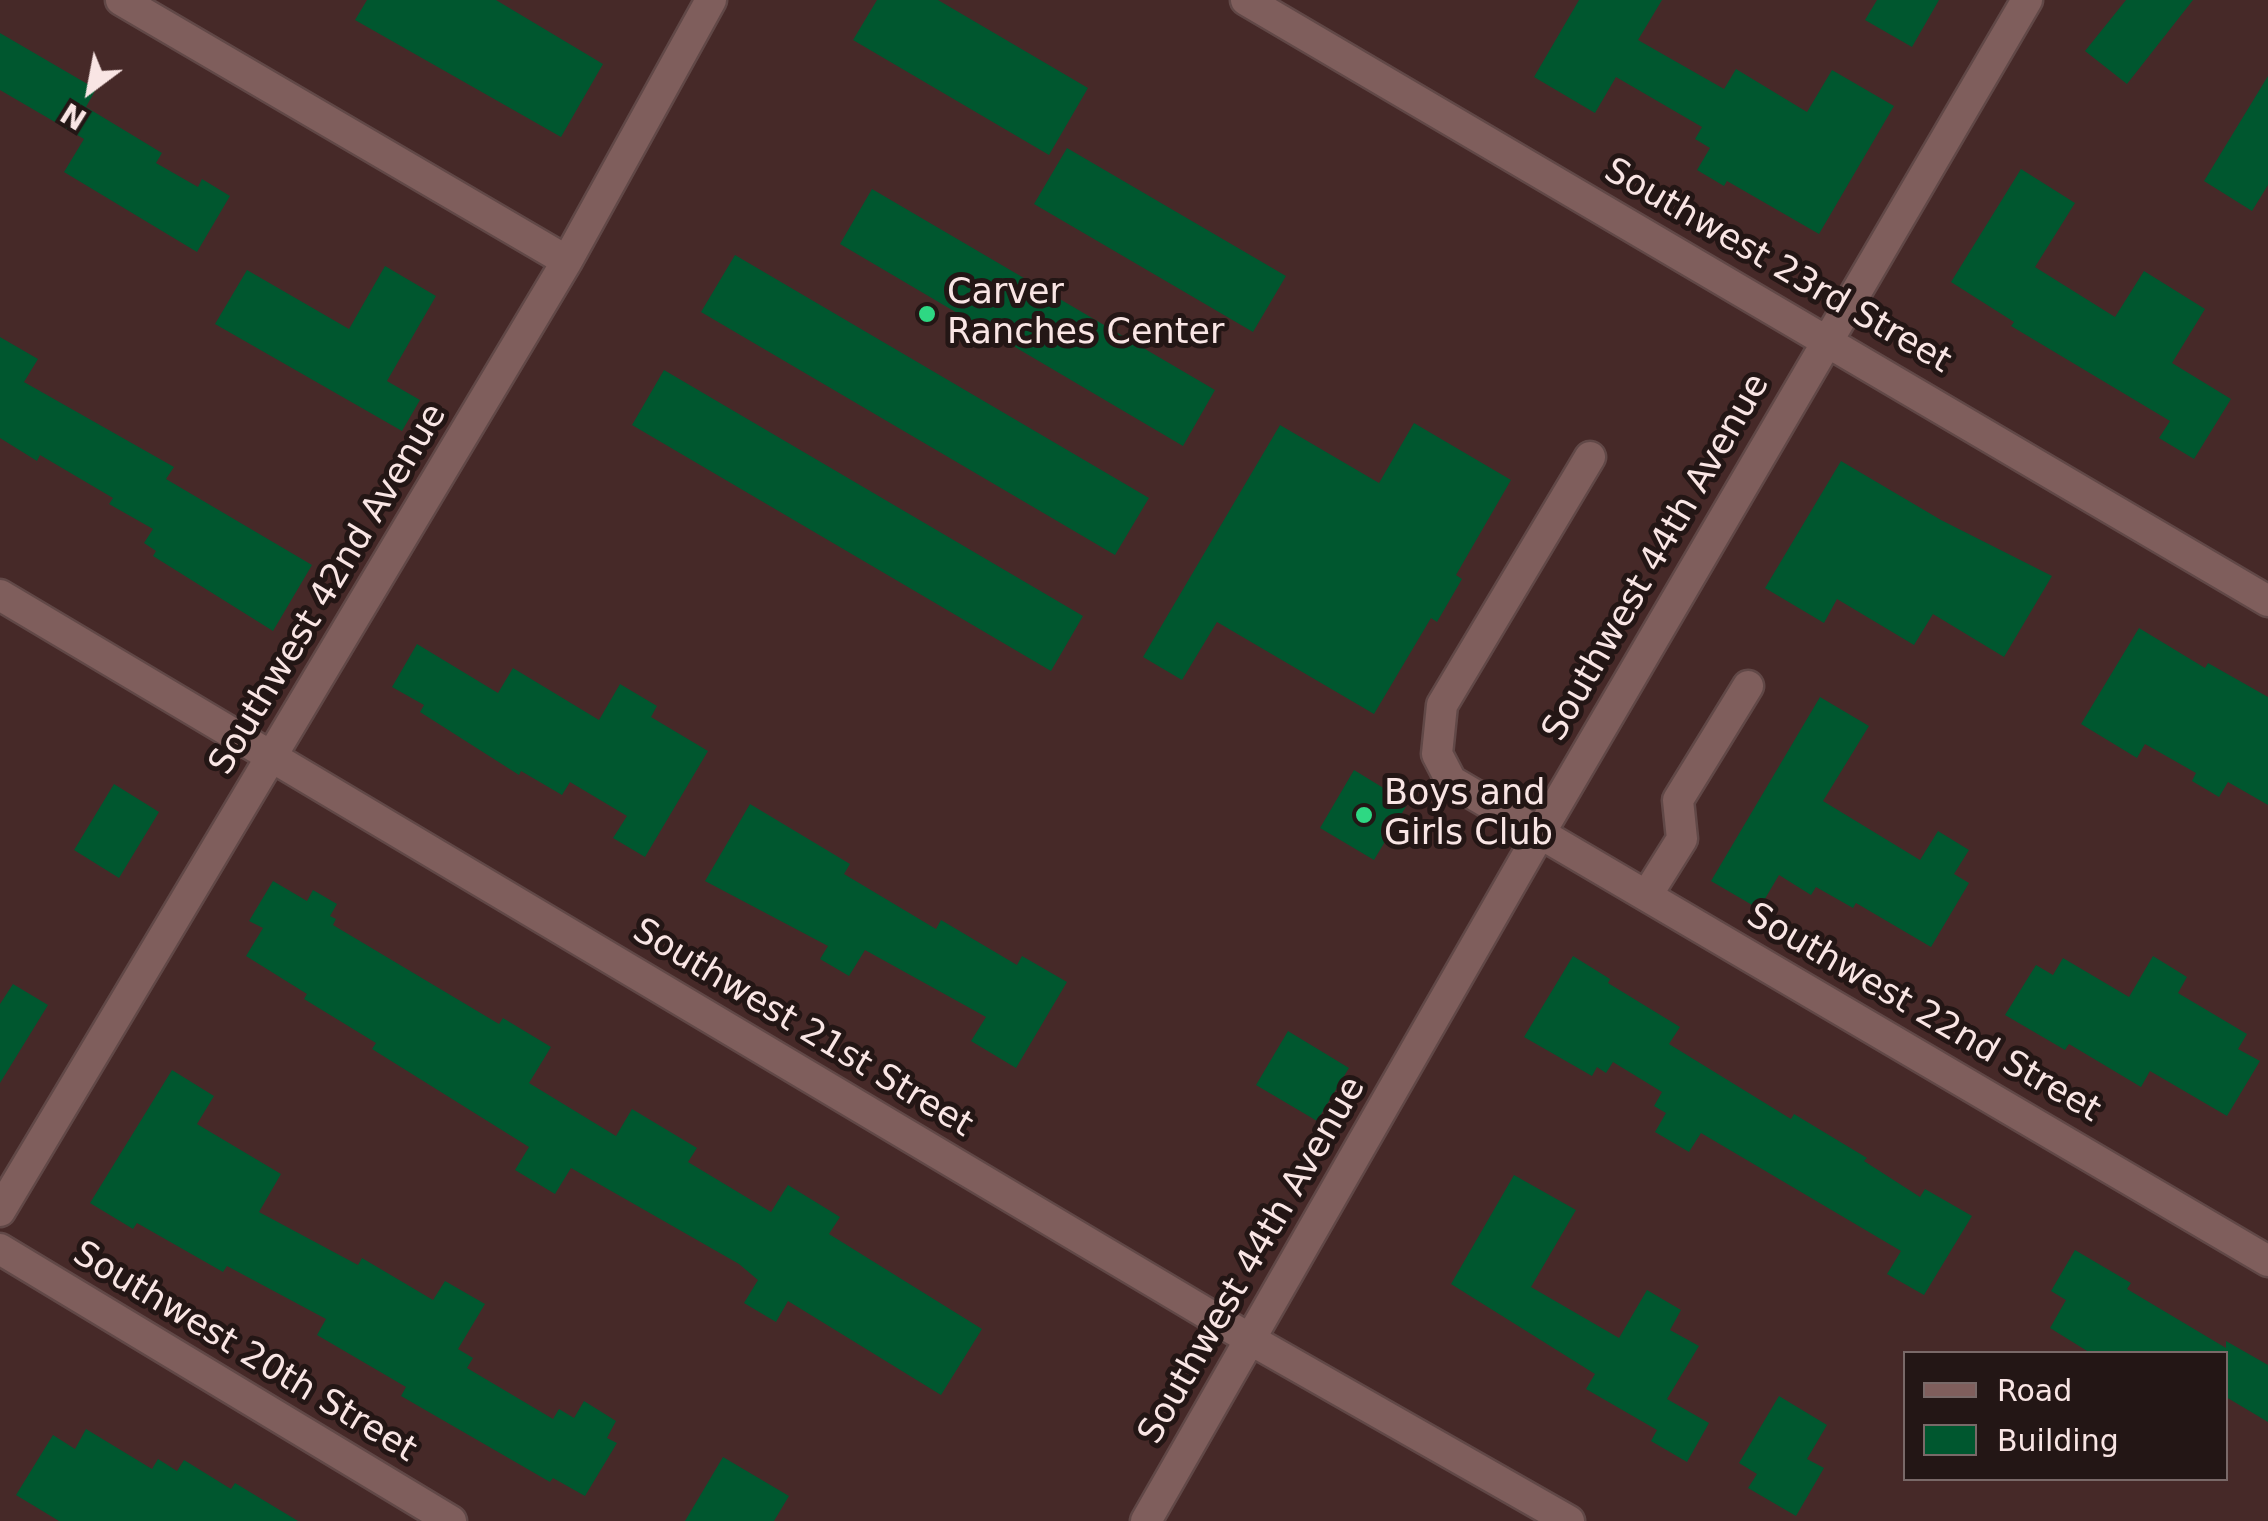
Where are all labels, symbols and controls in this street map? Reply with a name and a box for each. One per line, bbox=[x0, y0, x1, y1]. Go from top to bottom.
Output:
north arrow bbox=[40, 40, 140, 140]
text: N bbox=[55, 96, 93, 136]
street label: Southwest 23rd Street bbox=[1596, 151, 1958, 383]
place label: Carver Ranches Center bbox=[947, 273, 1224, 355]
marker: Carver Ranches Center bbox=[916, 303, 938, 325]
street label: Southwest 44th Avenue bbox=[1535, 367, 1779, 749]
street label: Southwest 42nd Avenue bbox=[202, 397, 456, 783]
place label: Boys and Girls Club bbox=[1384, 774, 1553, 856]
marker: Boys and Girls Club bbox=[1353, 804, 1375, 826]
street label: Southwest 22nd Street bbox=[1739, 895, 2107, 1133]
street label: Southwest 21st Street bbox=[624, 911, 980, 1147]
street label: Southwest 44th Avenue bbox=[1131, 1070, 1375, 1452]
street label: Southwest 20th Street bbox=[65, 1234, 423, 1472]
legend bbox=[1903, 1351, 2228, 1481]
text: Road bbox=[1997, 1373, 2072, 1408]
text: Building bbox=[1997, 1423, 2119, 1458]

